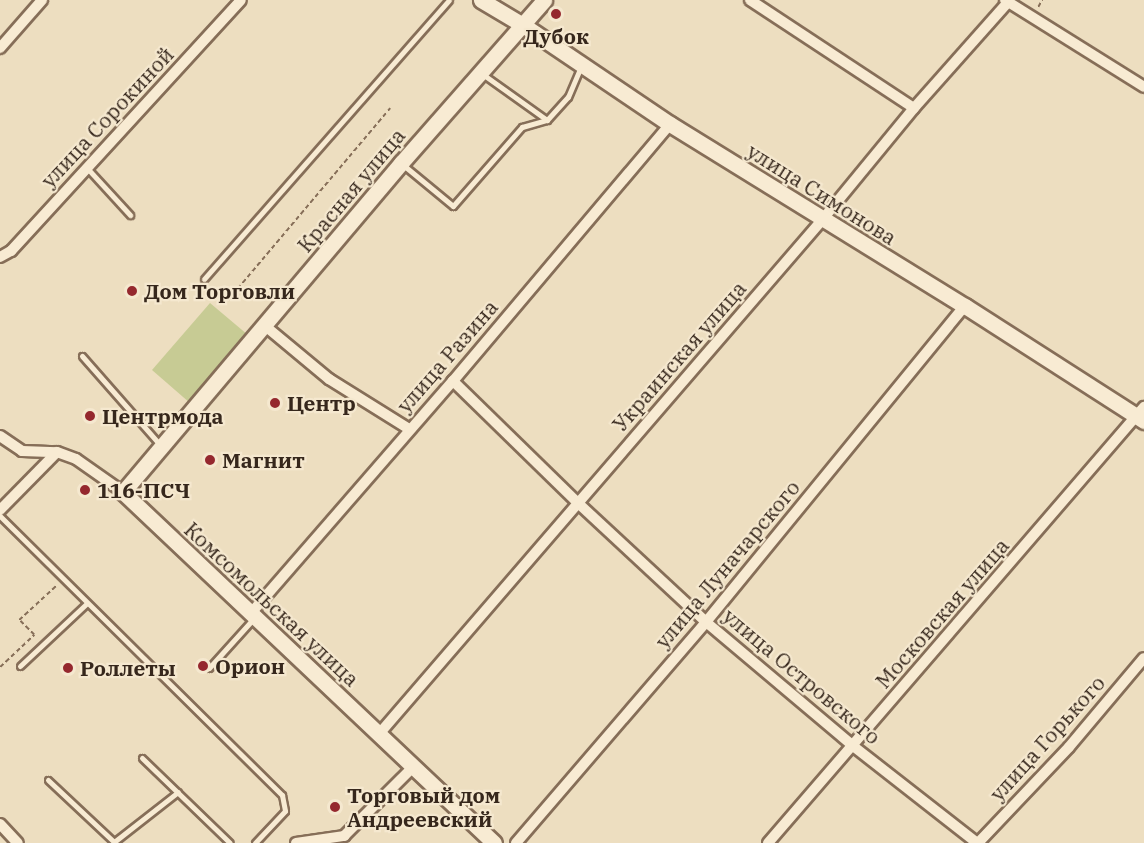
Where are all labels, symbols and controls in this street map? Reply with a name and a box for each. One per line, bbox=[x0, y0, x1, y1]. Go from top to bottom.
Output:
marker: Дубок bbox=[549, 7, 563, 21]
place label: Дубок bbox=[523, 23, 589, 49]
street label: улица Сорокиной bbox=[35, 42, 179, 192]
street label: Красная улица bbox=[292, 123, 410, 257]
street label: улица Симонова bbox=[743, 138, 901, 250]
street label: Украинская улица bbox=[607, 276, 751, 436]
place label: Дом Торговли bbox=[144, 278, 295, 304]
marker: Дом Торговли bbox=[125, 284, 139, 298]
street label: улица Разина bbox=[391, 294, 503, 418]
place label: Центр bbox=[287, 390, 356, 416]
marker: Центр bbox=[268, 396, 282, 410]
place label: Центрмода bbox=[102, 403, 224, 429]
marker: Центрмода bbox=[83, 409, 97, 423]
place label: Магнит bbox=[222, 447, 305, 473]
marker: Магнит bbox=[203, 453, 217, 467]
street label: улица Луначарского bbox=[649, 475, 805, 653]
place label: 116-ПСЧ bbox=[97, 477, 190, 503]
marker: 116-ПСЧ bbox=[78, 483, 92, 497]
street label: Комсомольская улица bbox=[179, 517, 365, 691]
street label: Московская улица bbox=[870, 533, 1014, 693]
street label: улица Островского bbox=[718, 603, 886, 749]
place label: Орион bbox=[215, 653, 285, 679]
place label: Роллеты bbox=[80, 655, 176, 681]
marker: Орион bbox=[196, 659, 210, 673]
marker: Роллеты bbox=[61, 661, 75, 675]
street label: улица Горького bbox=[984, 670, 1110, 806]
place label: Торговый дом Андреевский bbox=[347, 782, 500, 832]
marker: Торговый дом Андреевский bbox=[328, 800, 342, 814]

